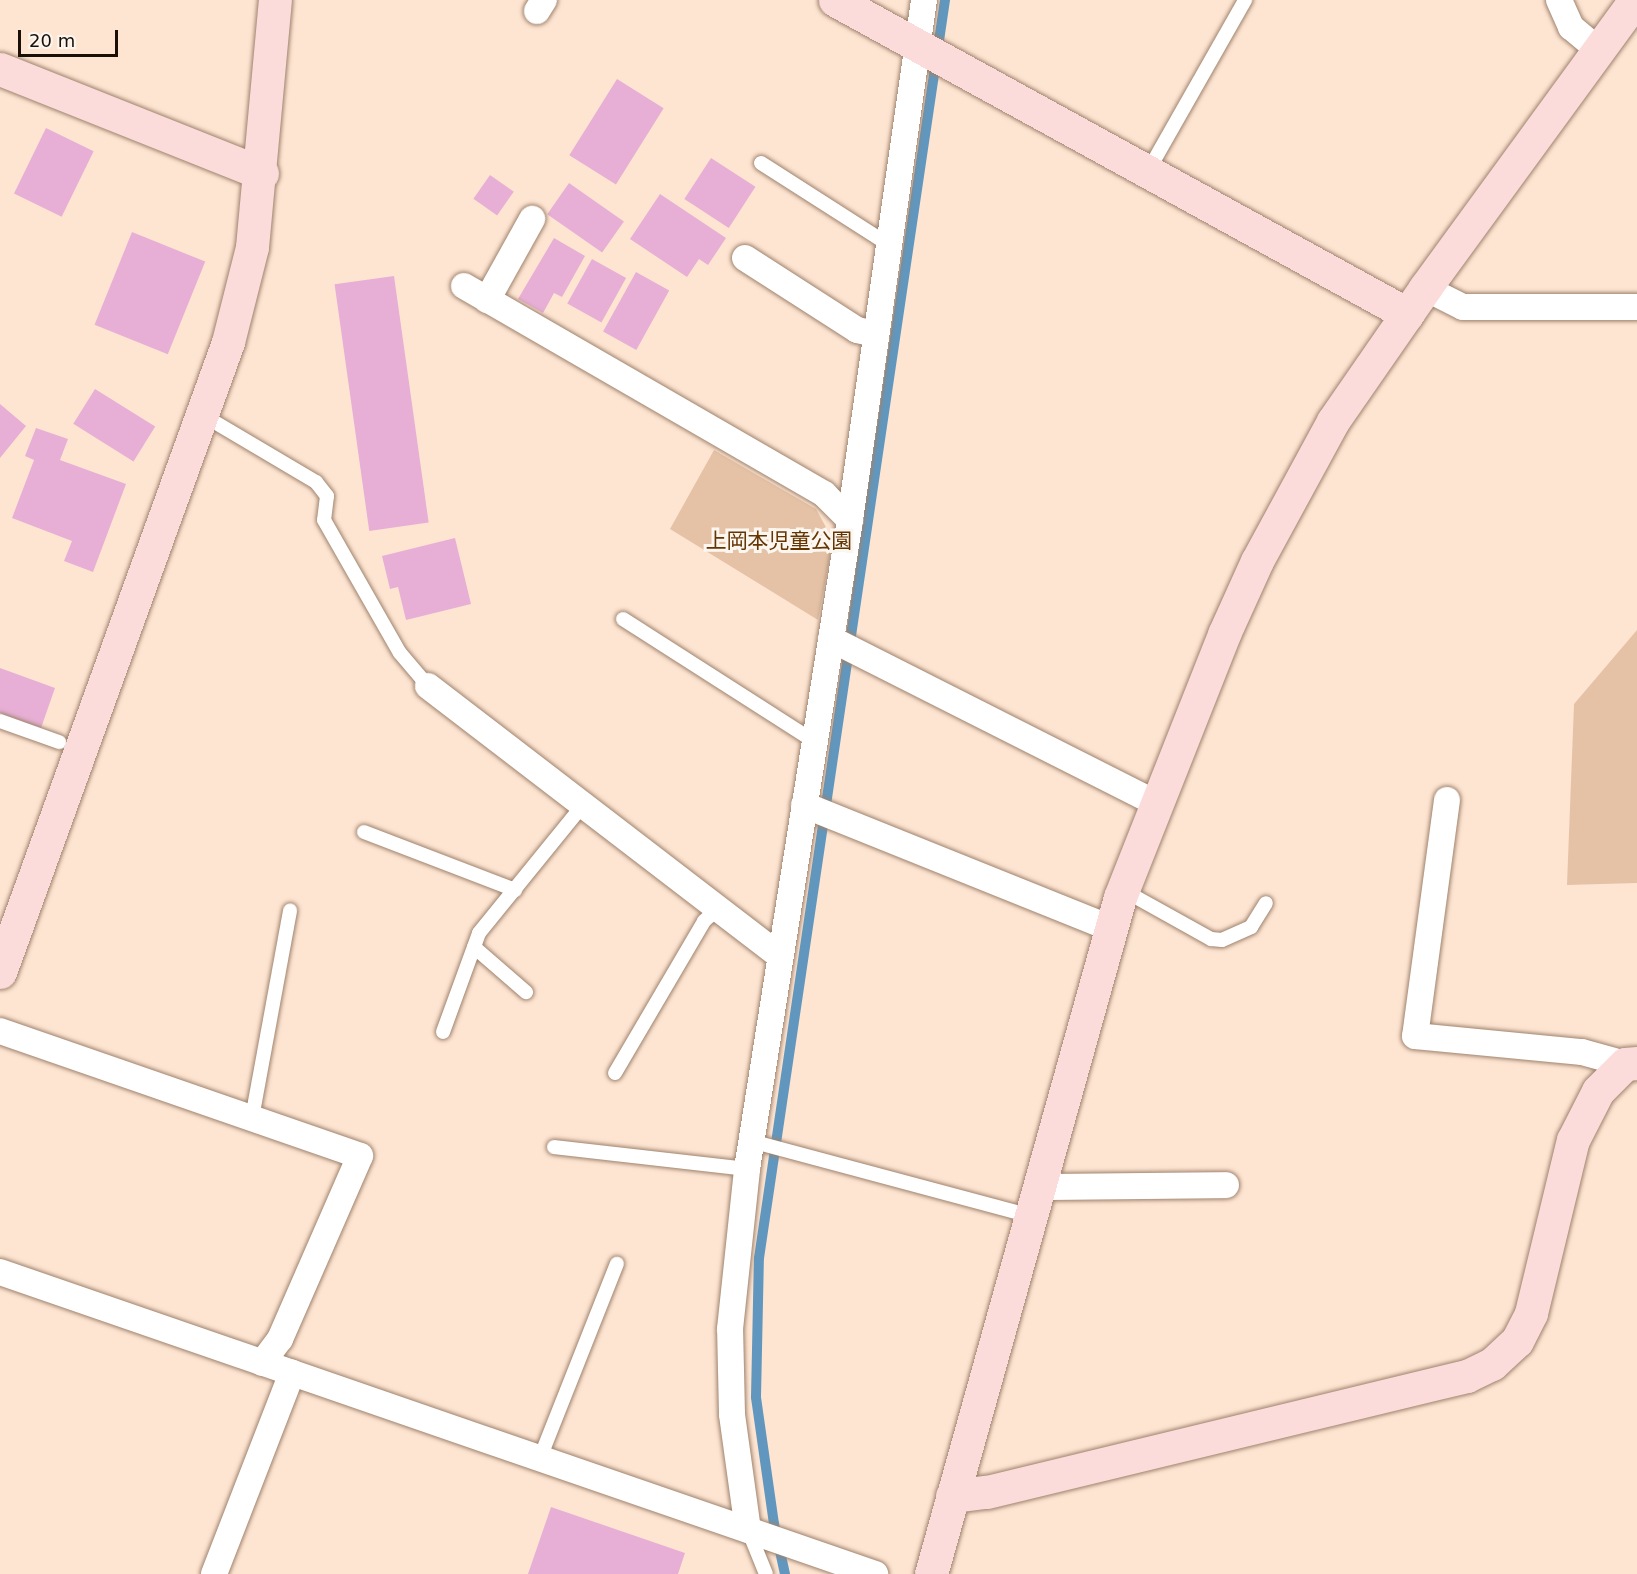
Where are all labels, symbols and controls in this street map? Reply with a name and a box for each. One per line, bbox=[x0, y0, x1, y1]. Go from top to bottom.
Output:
scale bar bbox=[21, 18, 122, 56]
text: 20 m bbox=[29, 30, 75, 51]
park label: 上岡本児童公園 bbox=[706, 528, 852, 554]

